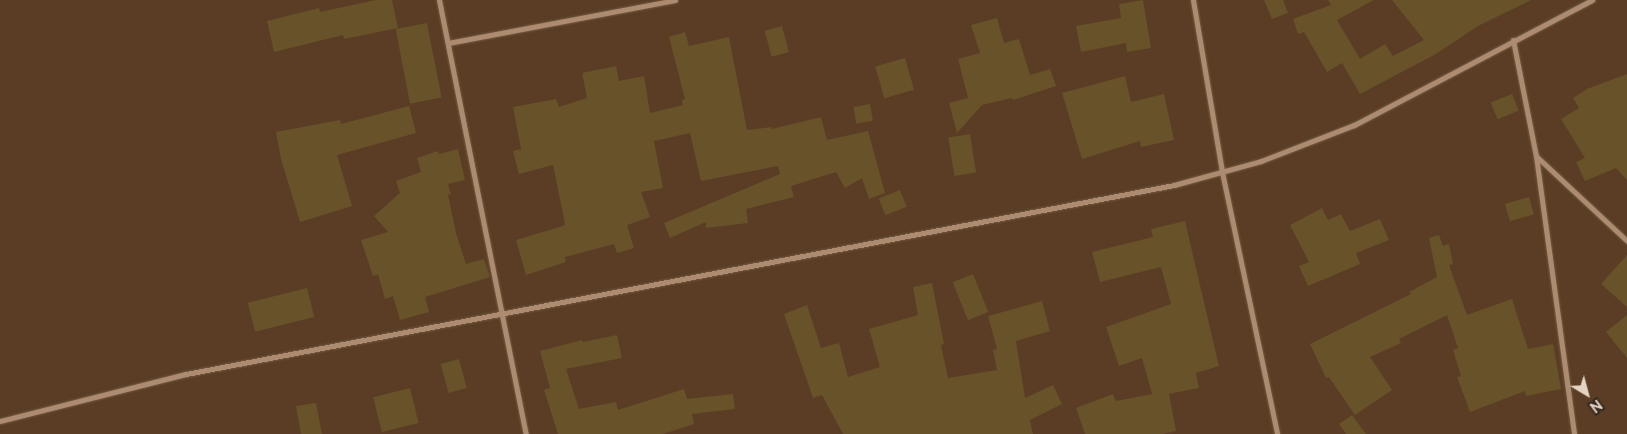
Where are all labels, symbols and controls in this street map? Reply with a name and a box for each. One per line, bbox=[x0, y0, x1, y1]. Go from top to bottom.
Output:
north arrow bbox=[1562, 369, 1612, 419]
text: N bbox=[1587, 396, 1605, 416]

